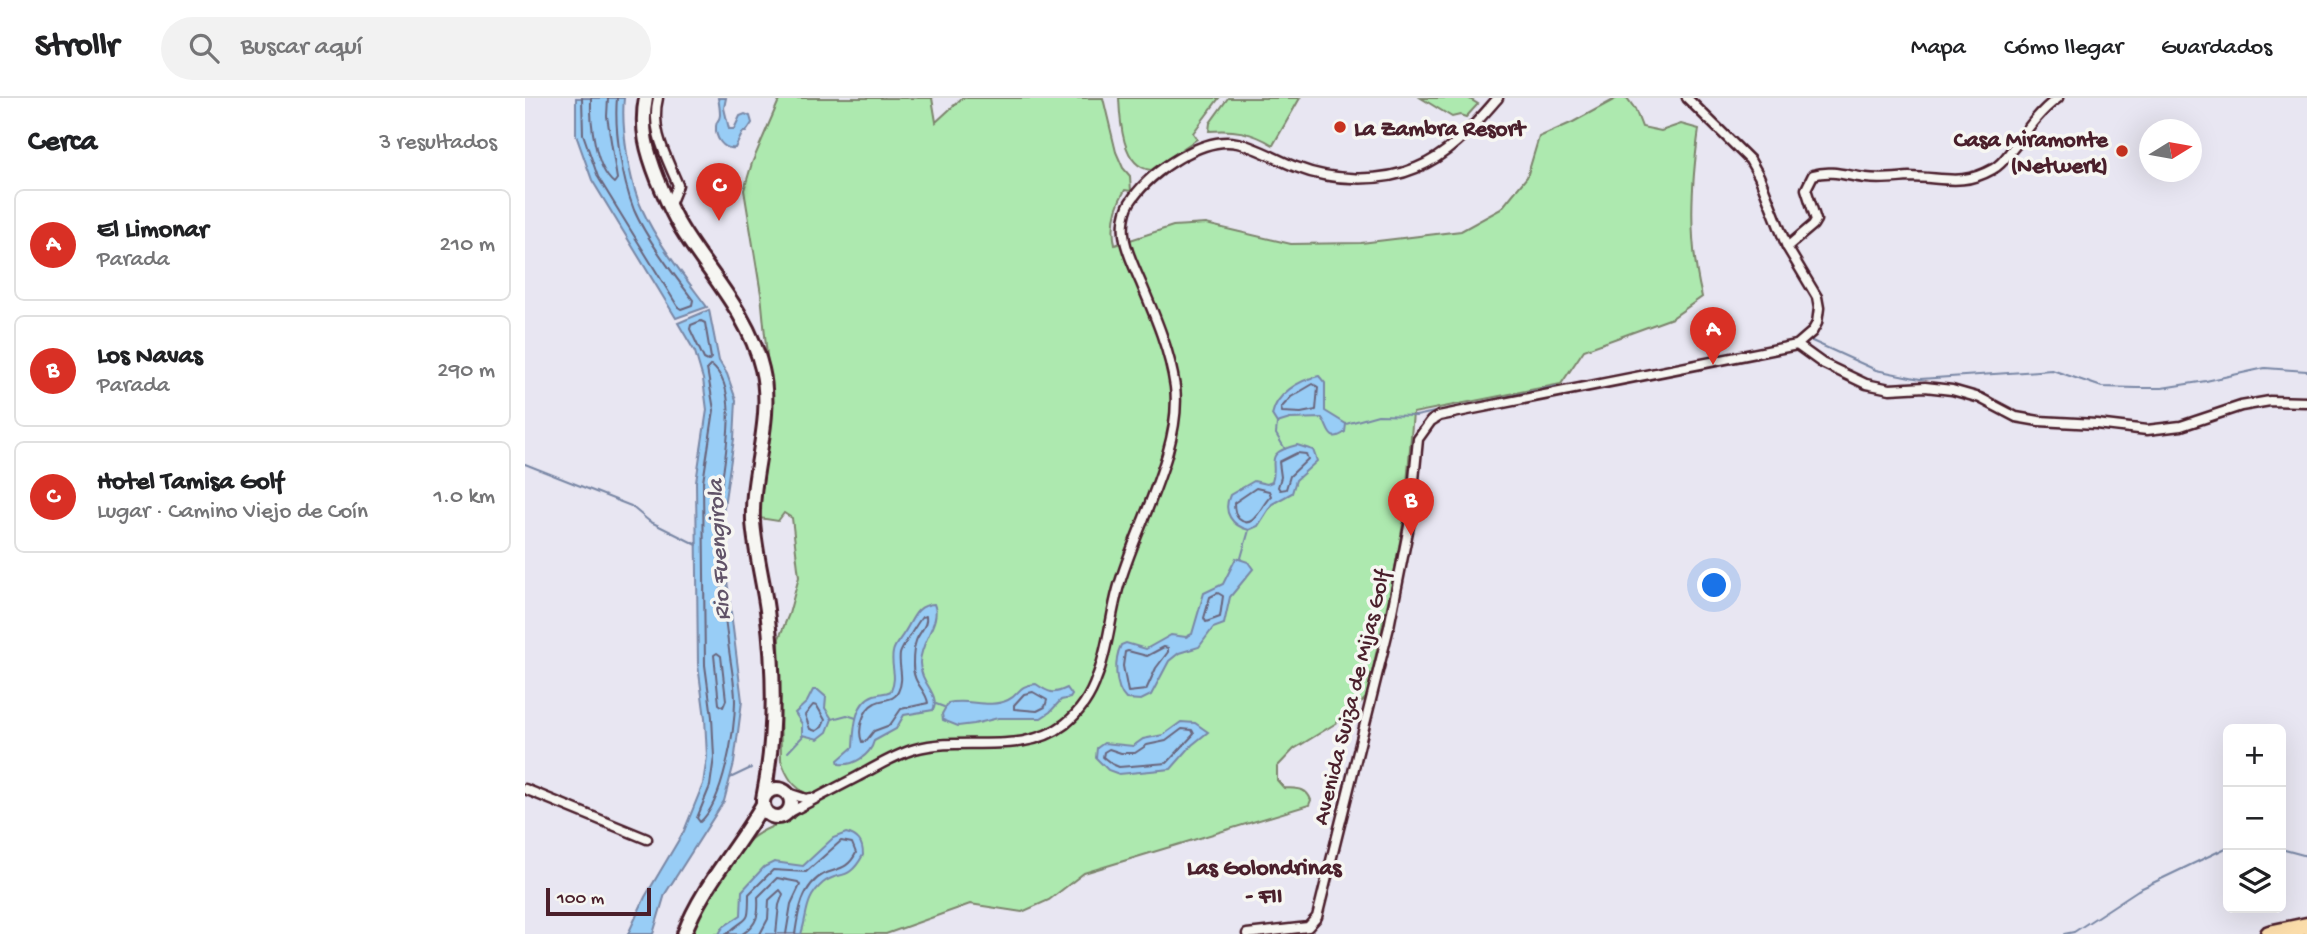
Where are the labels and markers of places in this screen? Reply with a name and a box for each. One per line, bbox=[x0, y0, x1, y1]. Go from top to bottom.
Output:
place label: La Zambra Resort bbox=[1354, 117, 1528, 144]
marker: La Zambra Resort bbox=[1332, 119, 1348, 135]
place label: Casa Miramonte (Netwerk) bbox=[1954, 128, 2109, 181]
marker: Casa Miramonte (Netwerk) bbox=[2114, 143, 2130, 159]
pin: C bbox=[696, 163, 742, 221]
pin: A bbox=[1690, 307, 1736, 365]
pin: B bbox=[1388, 478, 1434, 536]

